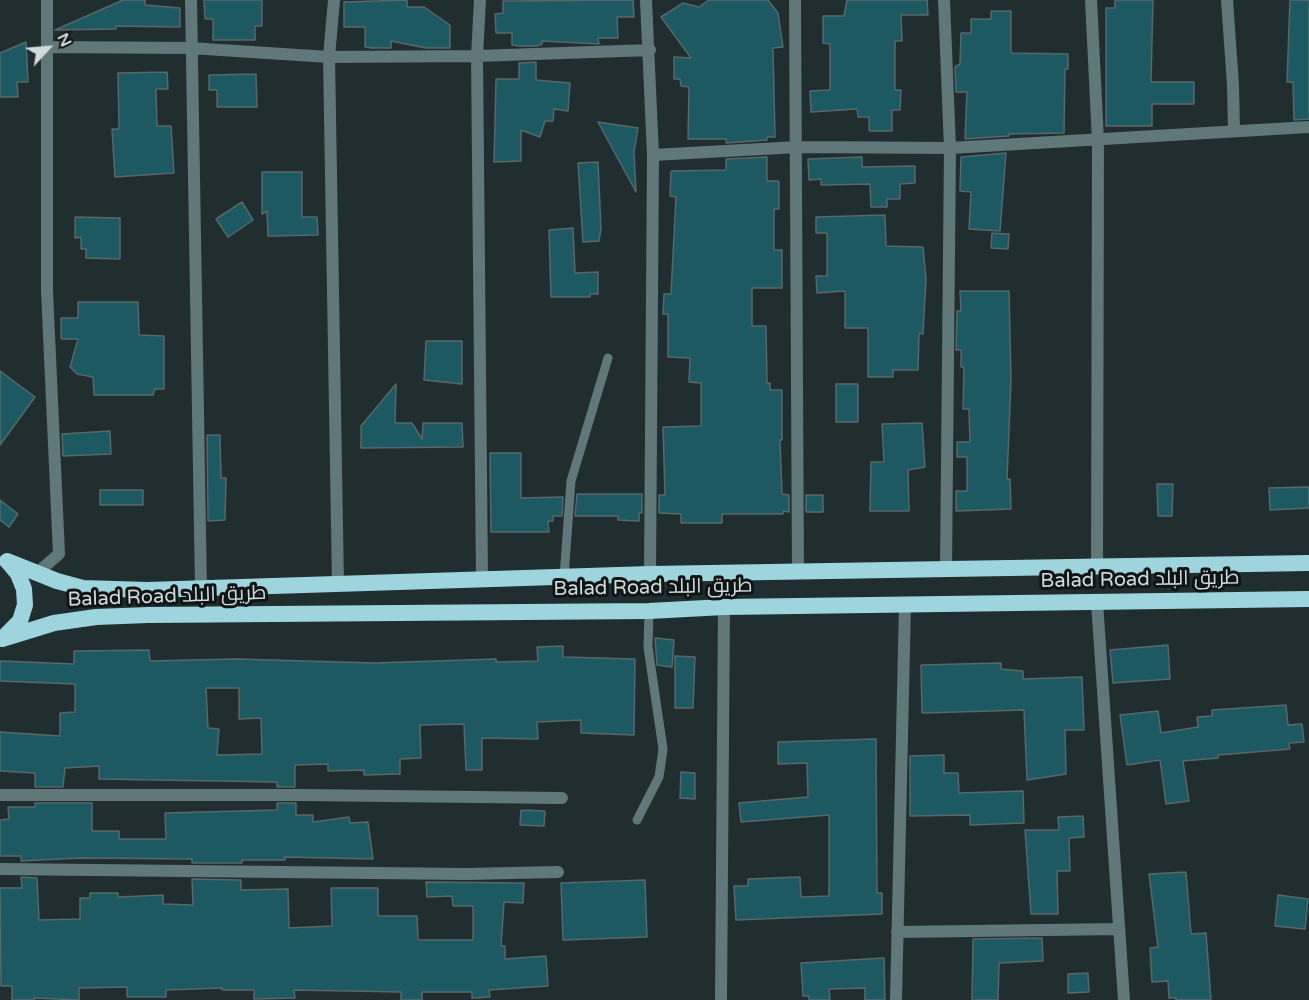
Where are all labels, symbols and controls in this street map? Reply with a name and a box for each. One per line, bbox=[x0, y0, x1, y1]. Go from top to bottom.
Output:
north arrow bbox=[18, 18, 78, 78]
text: N bbox=[52, 30, 76, 50]
street label: Balad Road طريق البلد bbox=[1040, 566, 1240, 594]
street label: Balad Road طريق البلد bbox=[553, 574, 753, 602]
street label: Balad Road طريق البلد bbox=[67, 582, 267, 612]

